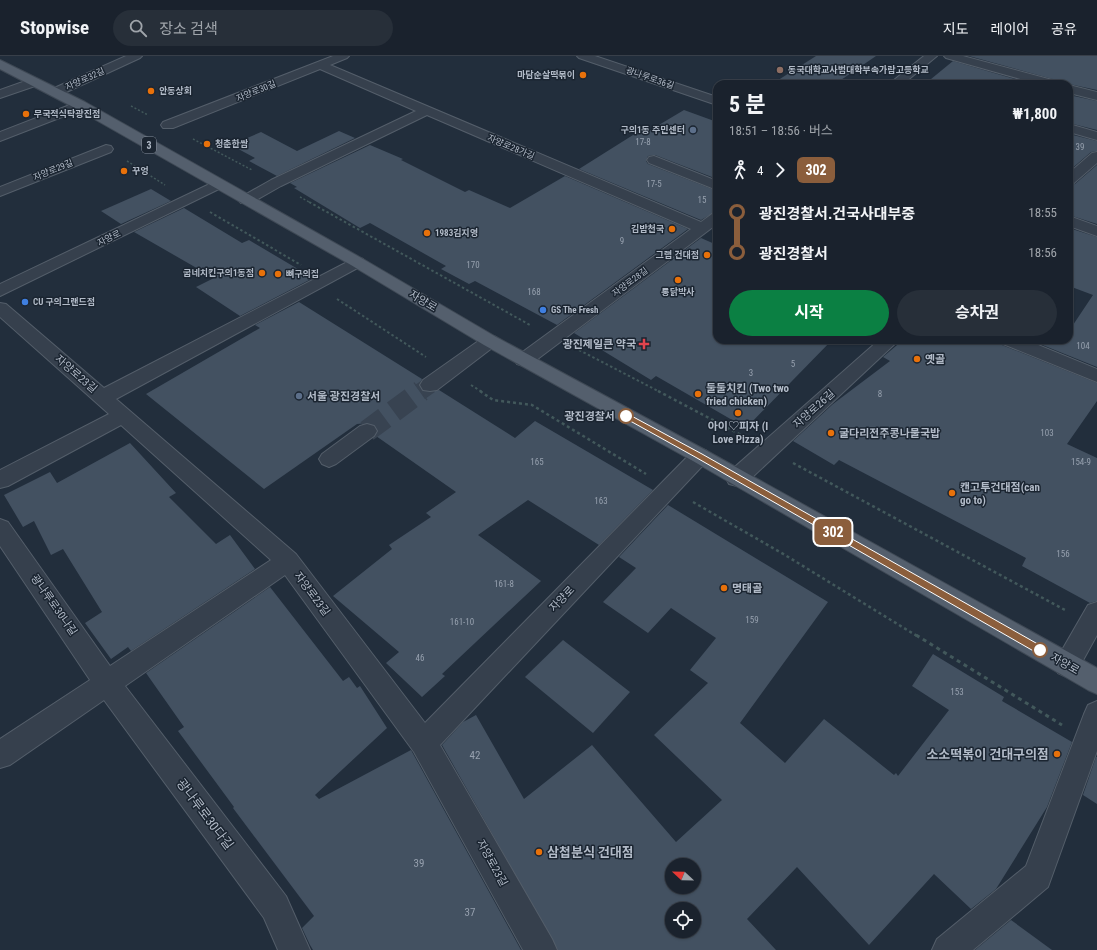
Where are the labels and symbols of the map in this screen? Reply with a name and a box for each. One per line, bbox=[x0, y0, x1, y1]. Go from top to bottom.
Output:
place label: 동국대학교사범대학부속가람고등학교 bbox=[787, 64, 929, 75]
street label: 광나루로36길 bbox=[625, 65, 675, 91]
marker: 동국대학교사범대학부속가람고등학교 bbox=[775, 65, 785, 75]
street label: 자양로32길 bbox=[64, 66, 106, 92]
place label: 마담순살떡볶이 bbox=[517, 70, 575, 80]
marker: 마담순살떡볶이 bbox=[578, 70, 588, 80]
street label: 자양로30길 bbox=[235, 78, 277, 104]
marker: 안동상회 bbox=[146, 86, 156, 96]
place label: 안동상회 bbox=[159, 86, 192, 96]
marker: 무국적식탁광진점 bbox=[21, 109, 31, 119]
place label: 무국적식탁광진점 bbox=[34, 109, 100, 119]
place label: 구의1동 주민센터 bbox=[620, 125, 685, 135]
marker: 구의1동 주민센터 bbox=[688, 125, 698, 135]
street label: 자양로28가길 bbox=[486, 133, 536, 161]
road number: 3 bbox=[142, 137, 156, 153]
house number: 17-8 bbox=[635, 137, 651, 147]
place label: 청춘한쌈 bbox=[215, 138, 249, 149]
marker: 청춘한쌈 bbox=[202, 139, 212, 149]
house number: 39 bbox=[1076, 142, 1084, 152]
street label: 자양로29길 bbox=[32, 157, 74, 183]
marker: 꾸엉 bbox=[119, 166, 129, 176]
place label: 꾸엉 bbox=[132, 166, 149, 176]
house number: 17-5 bbox=[646, 179, 662, 189]
house number: 15 bbox=[698, 195, 707, 205]
place label: 김밥천국 bbox=[631, 223, 665, 234]
marker: 김밥천국 bbox=[667, 224, 677, 234]
street label: 자양로 bbox=[96, 228, 122, 248]
marker: 1983김지영 bbox=[422, 228, 432, 238]
place label: 1983김지영 bbox=[435, 228, 478, 238]
house number: 9 bbox=[620, 236, 624, 246]
place label: 그랩 건대점 bbox=[656, 250, 699, 260]
marker: 그랩 건대점 bbox=[702, 250, 712, 260]
house number: 170 bbox=[466, 260, 480, 270]
street label: 자양로28길 bbox=[610, 265, 650, 299]
place label: 굽네치킨구의1동점 bbox=[182, 268, 254, 278]
marker: 굽네치킨구의1동점 bbox=[257, 268, 267, 278]
marker: 뼈구의집 bbox=[273, 269, 283, 279]
place label: 뼈구의집 bbox=[286, 269, 319, 279]
marker: 통닭박사 bbox=[673, 275, 683, 285]
house number: 168 bbox=[527, 287, 541, 297]
place label: 통닭박사 bbox=[660, 287, 695, 297]
street label: 자양로 bbox=[407, 288, 439, 314]
marker: CU 구의그랜드점 bbox=[20, 297, 30, 307]
place label: CU 구의그랜드점 bbox=[33, 297, 95, 307]
marker: GS The Fresh bbox=[538, 305, 548, 315]
place label: GS The Fresh bbox=[551, 305, 599, 315]
place label: 광진제일큰 약국 bbox=[563, 338, 636, 351]
marker: 광진제일큰 약국 bbox=[639, 339, 649, 349]
house number: 104 bbox=[1076, 341, 1090, 351]
street label: 자양로23길 bbox=[52, 352, 100, 396]
place label: 옛골 bbox=[925, 353, 945, 366]
marker: 옛골 bbox=[912, 354, 922, 364]
house number: 5 bbox=[791, 359, 796, 369]
house number: 3 bbox=[749, 368, 753, 378]
place label: 둘둘치킨 (Two two fried chicken) bbox=[706, 382, 790, 408]
street label: 자양로26길 bbox=[791, 387, 837, 431]
marker: 둘둘치킨 (Two two fried chicken) bbox=[693, 389, 703, 399]
house number: 8 bbox=[878, 389, 882, 399]
place label: 서울 광진경찰서 bbox=[307, 390, 380, 403]
marker: 서울 광진경찰서 bbox=[294, 391, 304, 401]
marker: 광진경찰서 bbox=[618, 408, 634, 424]
marker: 아이♡피자 (I Love Pizza) bbox=[733, 408, 743, 418]
place label: 광진경찰서 bbox=[564, 410, 615, 423]
place label: 아이♡피자 (I Love Pizza) bbox=[708, 420, 768, 446]
place label: 굴다리전주콩나물국밥 bbox=[839, 427, 940, 440]
marker: 굴다리전주콩나물국밥 bbox=[826, 428, 836, 438]
house number: 103 bbox=[1040, 428, 1054, 438]
house number: 165 bbox=[530, 457, 544, 467]
house number: 154-9 bbox=[1071, 457, 1091, 467]
place label: 캔고투건대점(can go to) bbox=[960, 481, 1040, 507]
marker: 캔고투건대점(can go to) bbox=[947, 488, 957, 498]
house number: 163 bbox=[594, 496, 608, 506]
line badge: 302 bbox=[810, 519, 856, 545]
house number: 156 bbox=[1056, 549, 1070, 559]
street label: 자양로23길 bbox=[291, 570, 333, 618]
street label: 광나루로30나길 bbox=[28, 572, 80, 638]
house number: 161-8 bbox=[494, 579, 514, 589]
place label: 명태골 bbox=[732, 582, 762, 595]
marker: 명태골 bbox=[719, 583, 729, 593]
street label: 자양로 bbox=[547, 584, 577, 614]
house number: 159 bbox=[745, 615, 759, 625]
house number: 161-10 bbox=[450, 617, 474, 627]
unlabelled marker bbox=[1032, 642, 1048, 658]
street label: 자양로 bbox=[1049, 651, 1081, 677]
house number: 46 bbox=[416, 653, 424, 663]
house number: 153 bbox=[950, 687, 964, 697]
place label: 소소떡볶이 건대구의점 bbox=[926, 747, 1049, 762]
house number: 42 bbox=[470, 749, 480, 762]
marker: 소소떡볶이 건대구의점 bbox=[1052, 749, 1062, 759]
street label: 광나루로30다길 bbox=[174, 776, 236, 852]
street label: 자양로23길 bbox=[474, 837, 510, 889]
place label: 삼첩분식 건대점 bbox=[547, 845, 634, 860]
marker: 삼첩분식 건대점 bbox=[534, 847, 544, 857]
house number: 39 bbox=[414, 857, 424, 870]
north arrow bbox=[665, 858, 701, 894]
house number: 37 bbox=[465, 906, 475, 919]

